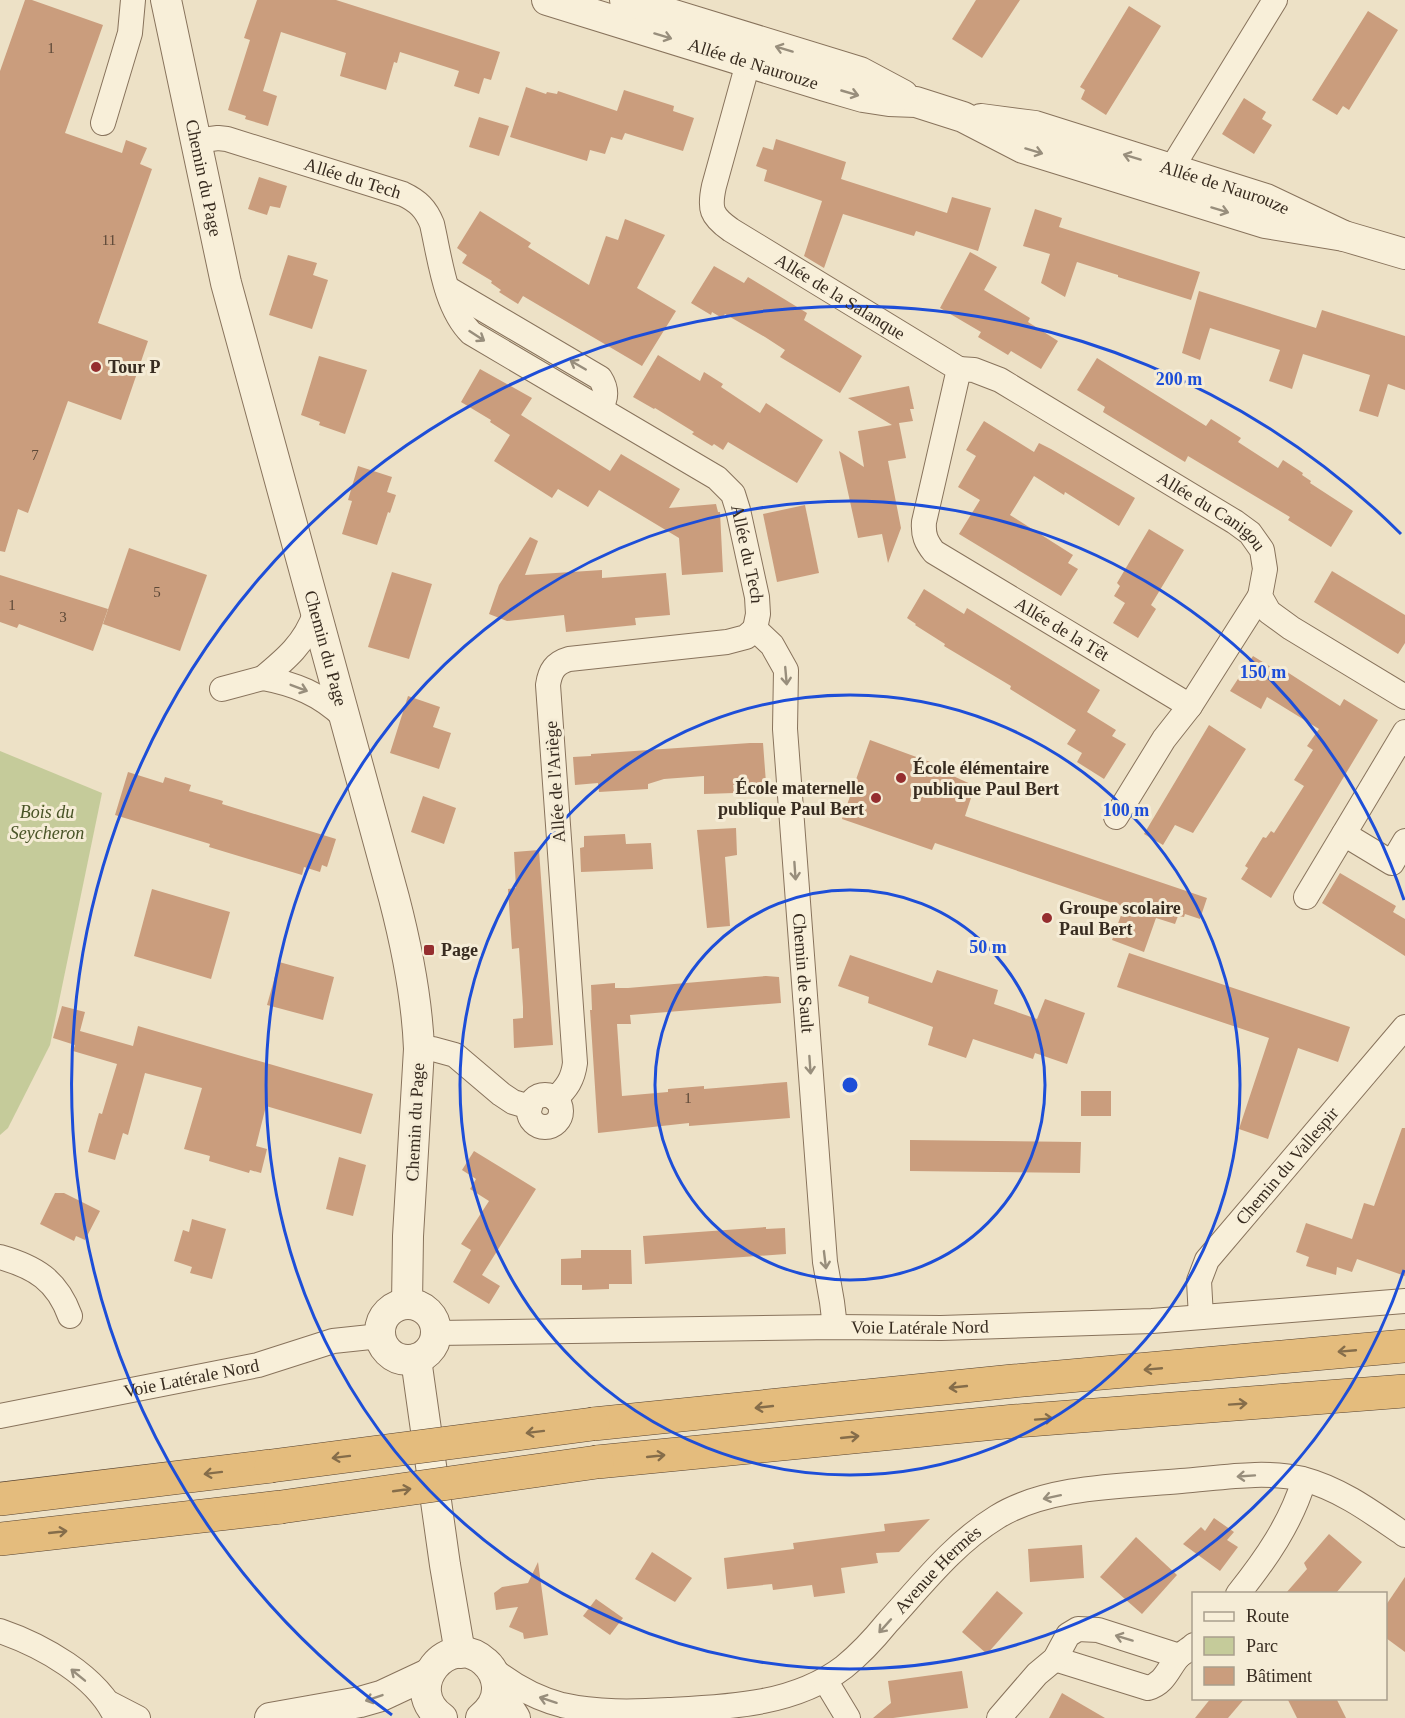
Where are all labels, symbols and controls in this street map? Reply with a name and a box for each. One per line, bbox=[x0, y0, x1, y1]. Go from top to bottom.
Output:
one-way arrow bbox=[653, 31, 672, 42]
street label: Allée de Naurouze bbox=[686, 34, 821, 93]
house number: 1 bbox=[47, 40, 55, 56]
one-way arrow bbox=[775, 43, 794, 54]
one-way arrow bbox=[840, 88, 859, 99]
street label: Chemin du Page bbox=[182, 118, 226, 238]
one-way arrow bbox=[1024, 147, 1043, 158]
one-way arrow bbox=[1123, 151, 1142, 162]
street label: Allée du Tech bbox=[302, 154, 404, 203]
street label: Allée de Naurouze bbox=[1158, 156, 1293, 219]
one-way arrow bbox=[1210, 205, 1229, 216]
house number: 11 bbox=[102, 232, 116, 248]
street label: Allée de la Salanque bbox=[771, 249, 909, 344]
one-way arrow bbox=[469, 330, 485, 342]
place label: Tour P bbox=[108, 357, 161, 377]
one-way arrow bbox=[570, 358, 587, 370]
marker: Tour P bbox=[89, 360, 103, 374]
text: 200 m bbox=[1156, 369, 1202, 389]
house number: 7 bbox=[31, 447, 39, 463]
street label: Allée du Canigou bbox=[1154, 467, 1269, 555]
street label: Allée du Tech bbox=[727, 503, 767, 604]
house number: 5 bbox=[153, 584, 161, 600]
street label: Chemin du Page bbox=[300, 588, 351, 708]
street label: Allée de la Têt bbox=[1011, 593, 1113, 665]
house number: 1 bbox=[8, 597, 16, 613]
house number: 3 bbox=[59, 609, 67, 625]
text: 150 m bbox=[1240, 662, 1286, 682]
one-way arrow bbox=[780, 666, 791, 686]
one-way arrow bbox=[289, 683, 307, 694]
street label: Allée de l'Ariège bbox=[541, 720, 569, 844]
place label: École élémentaire publique Paul Bert bbox=[913, 757, 1059, 799]
marker: École élémentaire publique Paul Bert bbox=[894, 771, 908, 785]
place label: École maternelle publique Paul Bert bbox=[718, 777, 864, 819]
marker: École maternelle publique Paul Bert bbox=[869, 791, 883, 805]
text: 100 m bbox=[1103, 800, 1149, 820]
park label: Bois du Seycheron bbox=[10, 802, 84, 843]
one-way arrow bbox=[790, 860, 801, 880]
place label: Groupe scolaire Paul Bert bbox=[1059, 898, 1181, 939]
marker: Groupe scolaire Paul Bert bbox=[1040, 911, 1054, 925]
street label: Chemin de Sault bbox=[789, 913, 818, 1034]
text: 50 m bbox=[969, 937, 1007, 957]
place label: Page bbox=[441, 940, 478, 960]
marker: Page bbox=[422, 943, 436, 957]
one-way arrow bbox=[804, 1055, 815, 1075]
street label: Chemin du Page bbox=[402, 1062, 428, 1182]
centre of rings bbox=[840, 1075, 860, 1095]
house number: 1 bbox=[684, 1090, 692, 1106]
street label: Chemin du Vallespir bbox=[1231, 1103, 1342, 1229]
one-way arrow bbox=[820, 1249, 831, 1269]
street label: Voie Latérale Nord bbox=[851, 1316, 989, 1338]
one-way arrow bbox=[1337, 1346, 1357, 1357]
street label: Voie Latérale Nord bbox=[122, 1355, 261, 1401]
one-way arrow bbox=[1143, 1364, 1163, 1375]
one-way arrow bbox=[949, 1382, 969, 1393]
one-way arrow bbox=[1228, 1398, 1248, 1409]
one-way arrow bbox=[755, 1401, 775, 1412]
one-way arrow bbox=[1033, 1413, 1053, 1424]
one-way arrow bbox=[525, 1426, 545, 1437]
one-way arrow bbox=[839, 1431, 859, 1442]
one-way arrow bbox=[645, 1450, 665, 1461]
one-way arrow bbox=[332, 1452, 352, 1463]
one-way arrow bbox=[203, 1468, 223, 1479]
one-way arrow bbox=[1236, 1471, 1256, 1482]
one-way arrow bbox=[391, 1484, 411, 1495]
one-way arrow bbox=[1043, 1492, 1062, 1503]
street label: Avenue Hermès bbox=[890, 1521, 985, 1618]
one-way arrow bbox=[48, 1527, 68, 1538]
legend bbox=[1192, 1592, 1387, 1700]
text: Route bbox=[1246, 1606, 1289, 1626]
one-way arrow bbox=[878, 1618, 892, 1633]
one-way arrow bbox=[1115, 1632, 1134, 1643]
text: Parc bbox=[1246, 1636, 1278, 1656]
text: Bâtiment bbox=[1246, 1666, 1312, 1686]
one-way arrow bbox=[70, 1668, 86, 1681]
one-way arrow bbox=[365, 1693, 384, 1704]
one-way arrow bbox=[539, 1694, 558, 1705]

